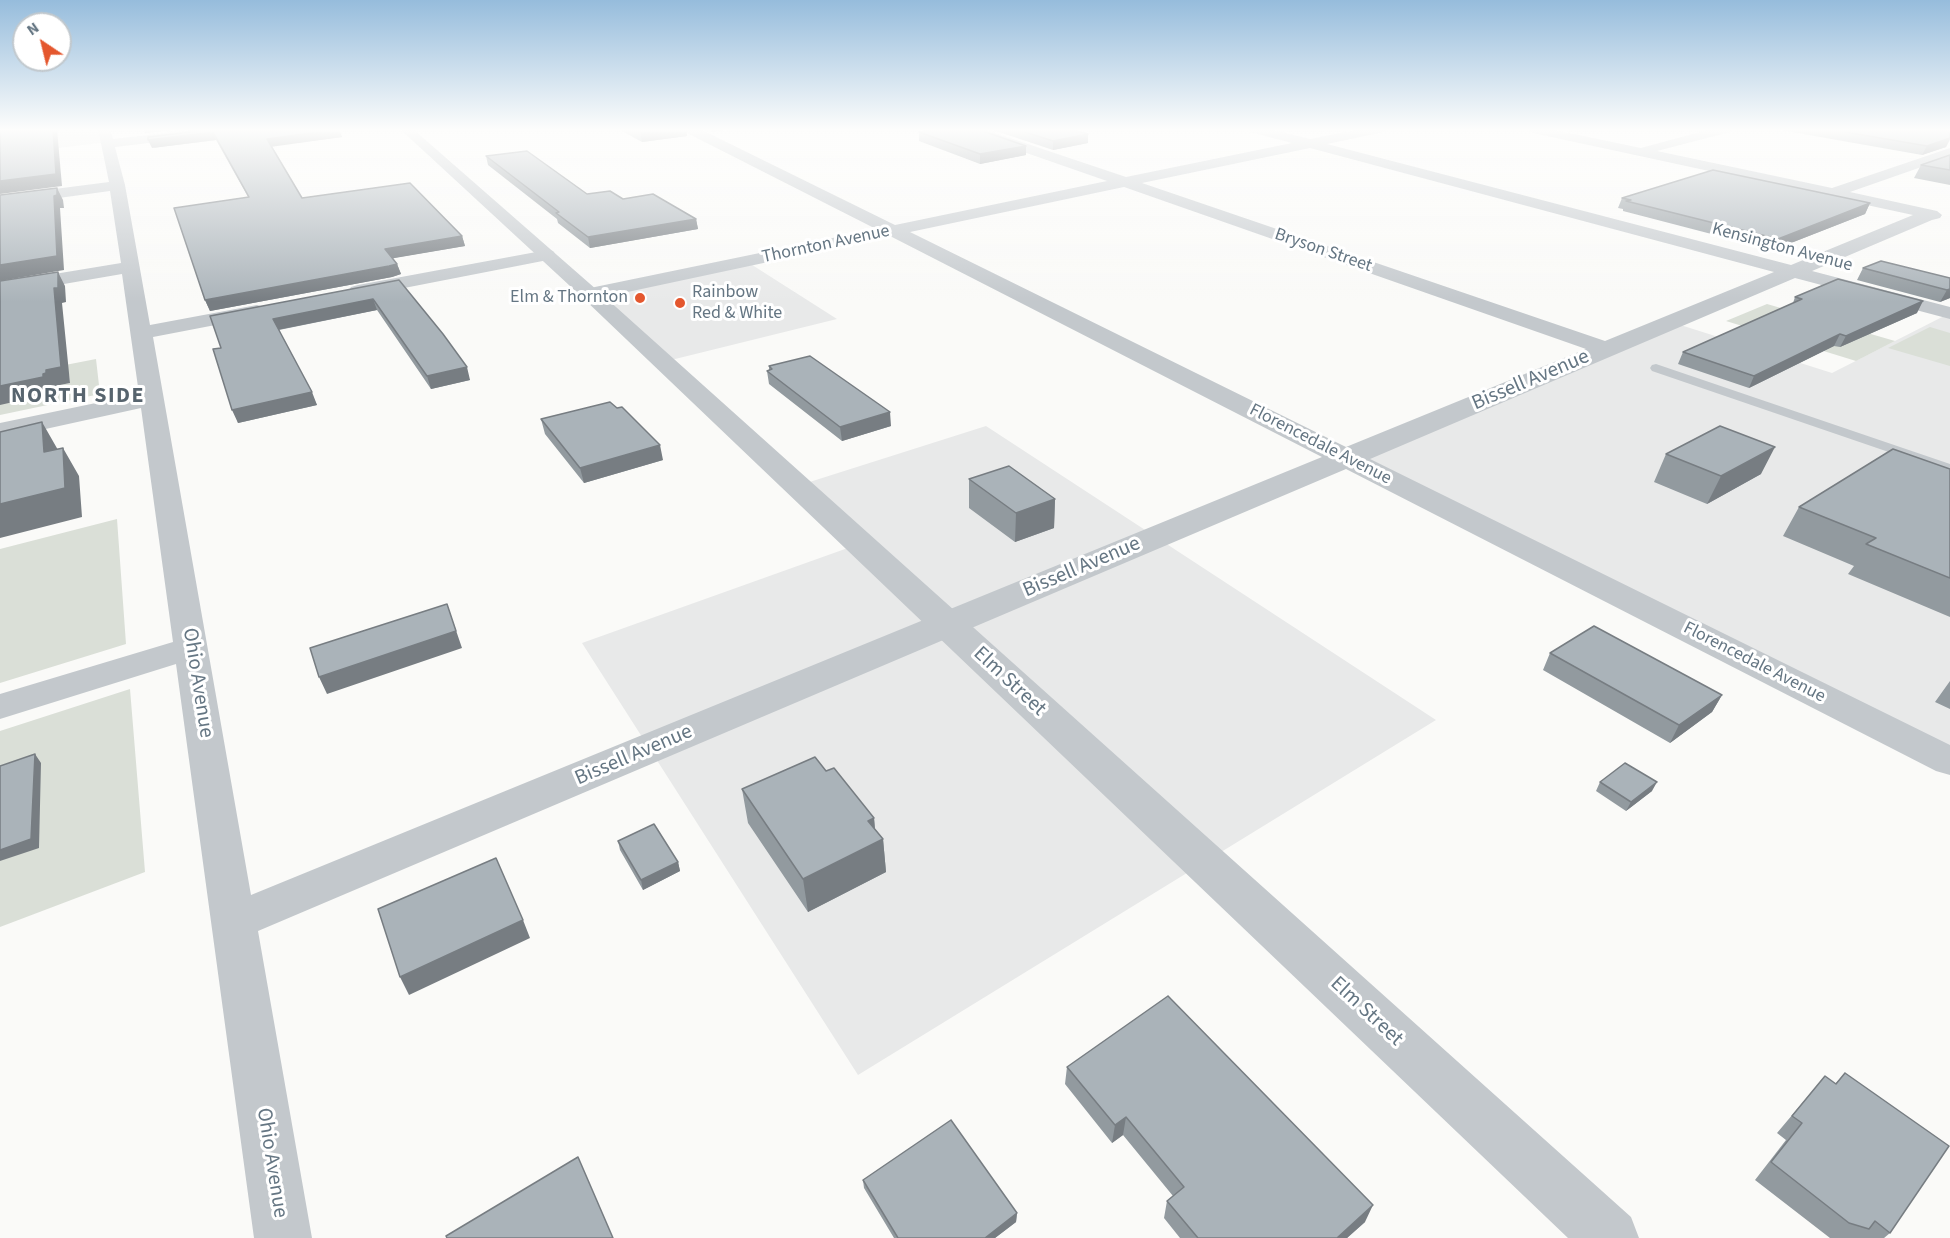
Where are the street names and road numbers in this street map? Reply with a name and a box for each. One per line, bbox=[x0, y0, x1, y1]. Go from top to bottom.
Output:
street label: Kensington Avenue bbox=[1709, 219, 1855, 277]
street label: Thornton Avenue bbox=[760, 221, 892, 269]
street label: Bryson Street bbox=[1271, 224, 1375, 278]
street label: Bissell Avenue bbox=[1468, 345, 1594, 417]
street label: Florencedale Avenue bbox=[1245, 400, 1395, 490]
street label: Bissell Avenue bbox=[1019, 532, 1145, 604]
street label: Florencedale Avenue bbox=[1679, 618, 1829, 708]
street label: Ohio Avenue bbox=[176, 626, 218, 740]
street label: Elm Street bbox=[967, 642, 1051, 722]
street label: Bissell Avenue bbox=[571, 720, 697, 792]
street label: Elm Street bbox=[1324, 972, 1408, 1052]
street label: Ohio Avenue bbox=[250, 1106, 292, 1220]

